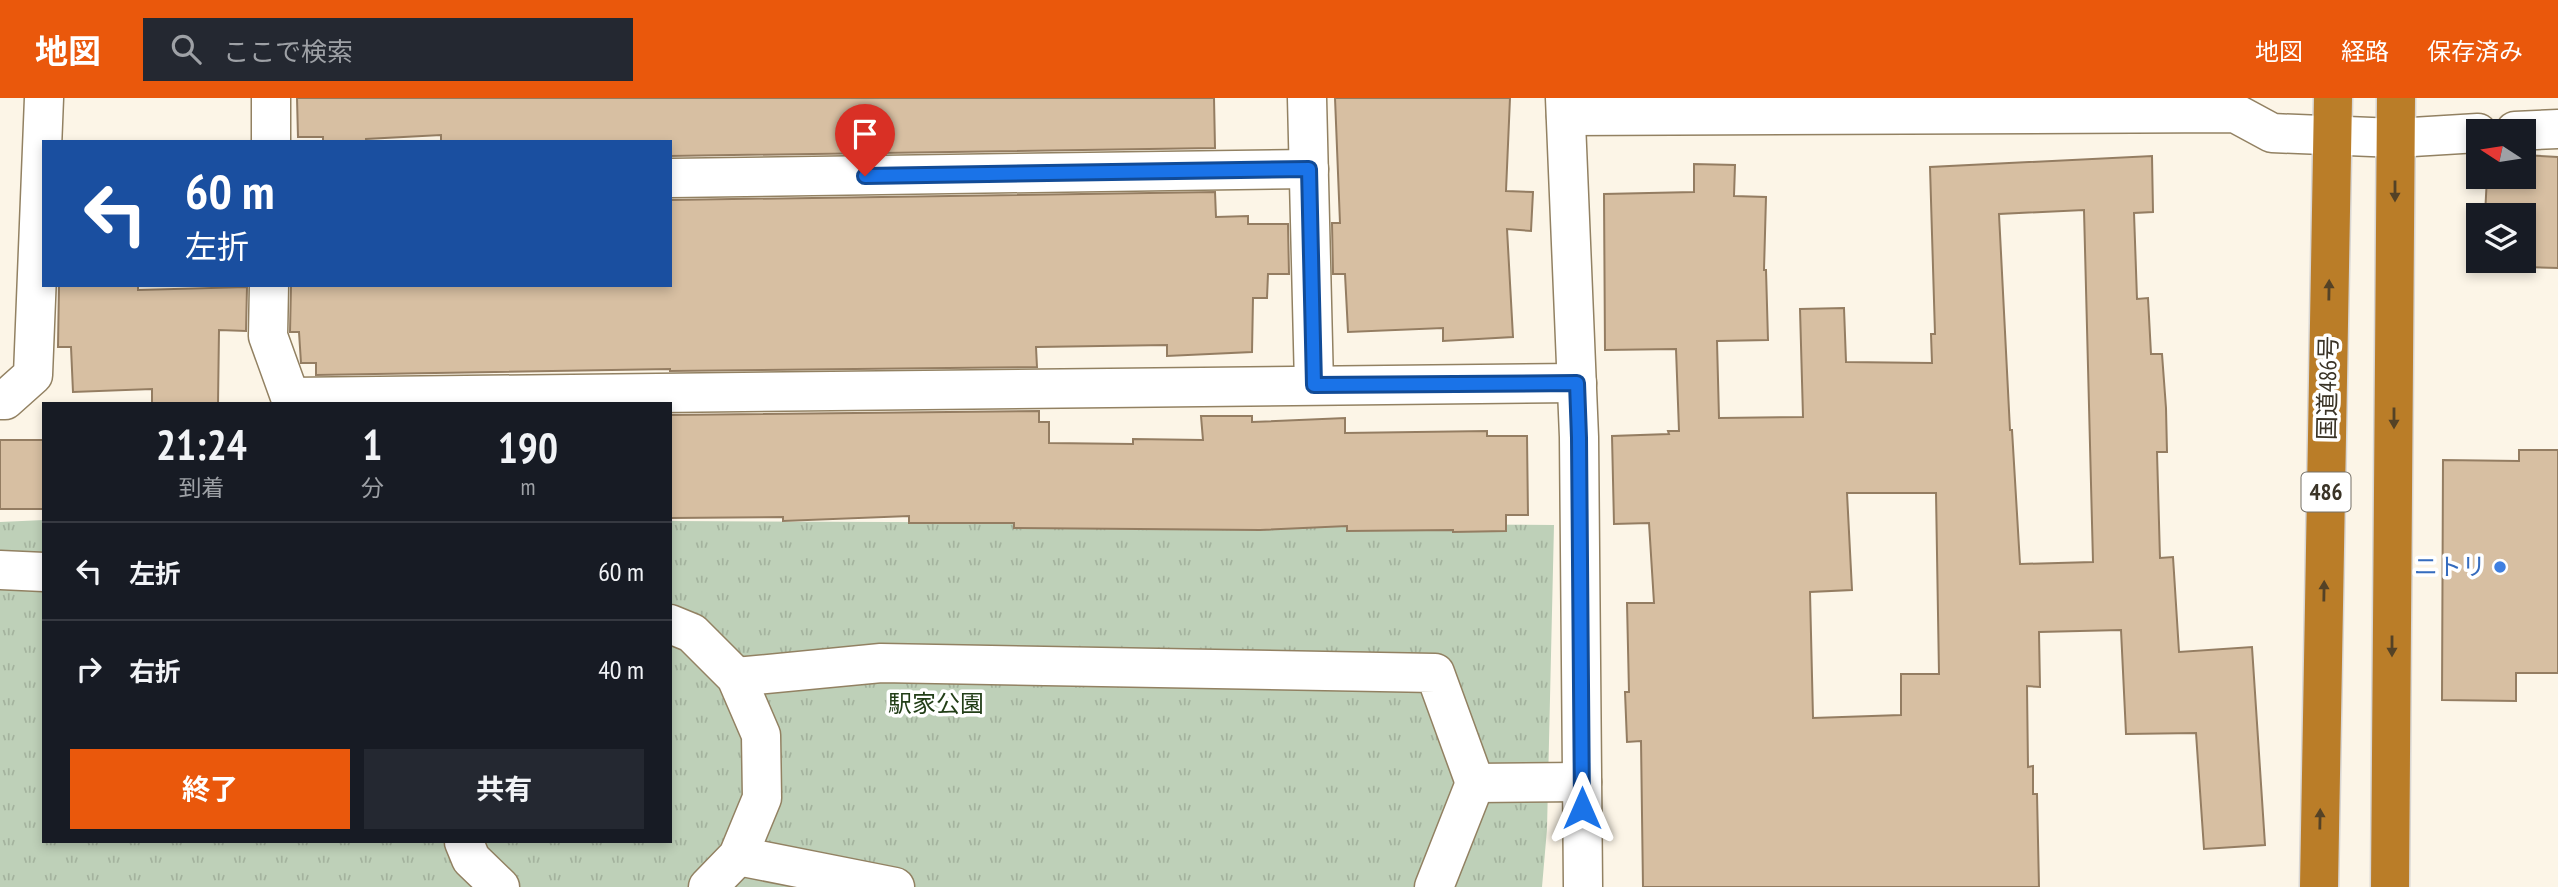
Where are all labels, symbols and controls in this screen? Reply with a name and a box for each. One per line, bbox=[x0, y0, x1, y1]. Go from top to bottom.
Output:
search box bbox=[143, 18, 633, 81]
text: 地図 bbox=[35, 29, 101, 72]
icon: search bbox=[167, 30, 205, 68]
text: ここで検索 bbox=[223, 35, 353, 68]
text: 地図 bbox=[2255, 36, 2303, 67]
text: 経路 bbox=[2341, 36, 2389, 67]
text: 保存済み bbox=[2427, 36, 2523, 67]
pin bbox=[835, 104, 895, 176]
icon: arrive bbox=[846, 115, 884, 153]
north arrow bbox=[2466, 119, 2536, 189]
map controls bbox=[2466, 119, 2536, 273]
text: 60 m bbox=[185, 159, 274, 223]
icon: left bbox=[70, 168, 161, 259]
one-way arrow bbox=[2390, 180, 2401, 202]
button: layers bbox=[2466, 203, 2536, 273]
text: 左折 bbox=[185, 225, 249, 267]
one-way arrow bbox=[2324, 279, 2335, 301]
street label: 国道486号 bbox=[2311, 336, 2344, 440]
one-way arrow bbox=[2388, 407, 2399, 429]
text: 21:24 bbox=[156, 417, 247, 472]
text: 1 bbox=[362, 417, 382, 472]
text: 190 bbox=[498, 420, 558, 475]
text: m bbox=[520, 472, 535, 501]
road number: 486 bbox=[2302, 472, 2350, 512]
text: 到着 bbox=[178, 473, 224, 502]
text: 分 bbox=[361, 473, 384, 502]
place label: ニトリ bbox=[2414, 551, 2486, 582]
icon: left bbox=[70, 552, 108, 590]
text: 60 m bbox=[598, 555, 644, 588]
text: 左折 bbox=[129, 557, 181, 590]
marker: ニトリ bbox=[2492, 559, 2508, 575]
one-way arrow bbox=[2318, 580, 2330, 602]
one-way arrow bbox=[2386, 635, 2398, 657]
icon: right bbox=[70, 650, 108, 688]
text: 40 m bbox=[598, 653, 644, 686]
text: 右折 bbox=[129, 655, 181, 688]
park label: 駅家公園 bbox=[888, 688, 984, 719]
button: 終了 bbox=[70, 749, 350, 829]
button: 共有 bbox=[364, 749, 644, 829]
position arrow bbox=[1545, 771, 1619, 845]
one-way arrow bbox=[2315, 808, 2326, 830]

